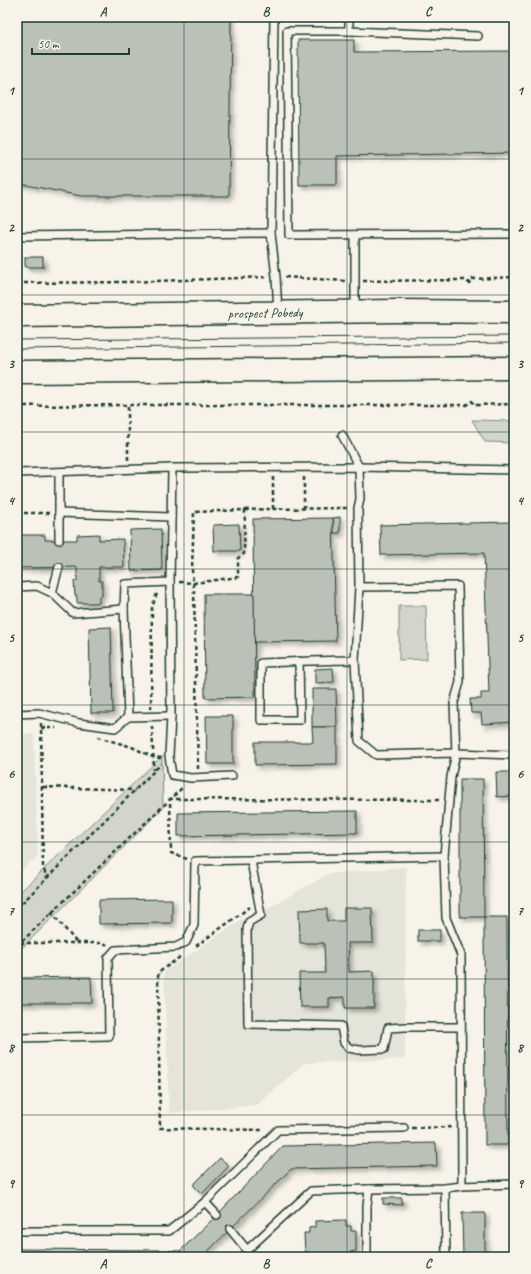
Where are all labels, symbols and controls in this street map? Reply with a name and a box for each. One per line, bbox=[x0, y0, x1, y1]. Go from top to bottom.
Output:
text: A bbox=[100, 4, 108, 20]
text: B bbox=[263, 4, 271, 20]
text: C bbox=[425, 4, 433, 20]
scale bar bbox=[32, 30, 129, 56]
text: 50 m bbox=[38, 36, 60, 52]
text: 1 bbox=[8, 83, 16, 99]
text: 1 bbox=[517, 83, 525, 99]
text: 2 bbox=[8, 220, 15, 236]
text: 2 bbox=[517, 220, 524, 236]
street label: prospect Pobedy bbox=[227, 304, 304, 322]
text: 3 bbox=[8, 356, 15, 372]
text: 3 bbox=[517, 356, 524, 372]
text: 4 bbox=[8, 493, 16, 509]
text: 4 bbox=[517, 493, 525, 509]
text: 5 bbox=[8, 630, 15, 646]
text: 5 bbox=[517, 630, 524, 646]
text: 6 bbox=[8, 766, 15, 782]
text: 6 bbox=[517, 766, 524, 782]
text: 7 bbox=[8, 903, 15, 919]
text: 7 bbox=[517, 903, 524, 919]
text: 8 bbox=[8, 1040, 16, 1056]
text: 8 bbox=[517, 1040, 525, 1056]
text: 9 bbox=[8, 1176, 15, 1192]
text: 9 bbox=[517, 1176, 524, 1192]
text: A bbox=[100, 1256, 108, 1272]
text: B bbox=[263, 1256, 271, 1272]
text: C bbox=[425, 1256, 433, 1272]

